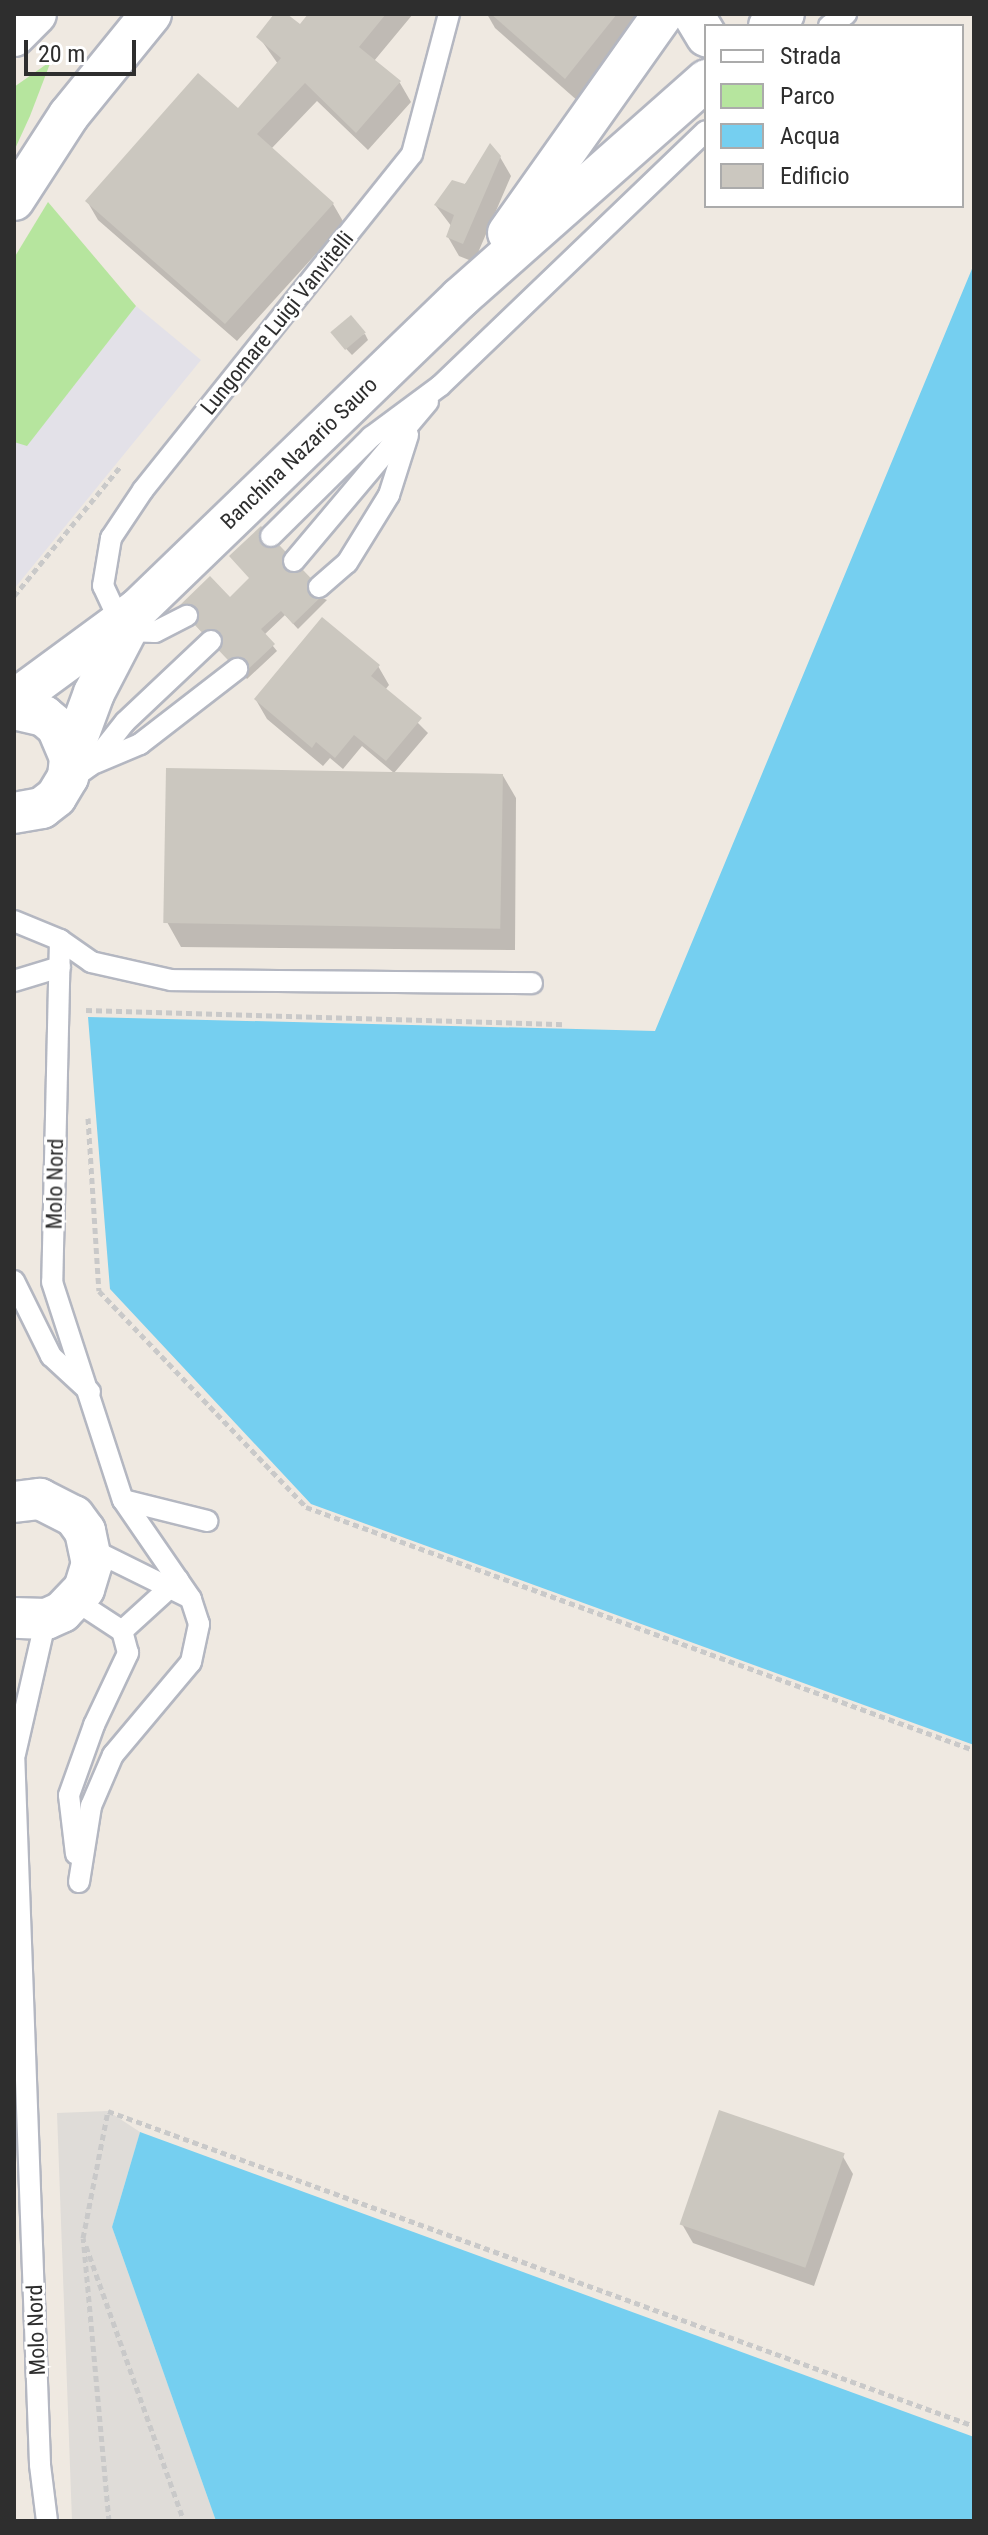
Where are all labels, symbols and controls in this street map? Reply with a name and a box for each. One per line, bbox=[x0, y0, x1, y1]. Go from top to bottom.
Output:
scale bar bbox=[28, 24, 140, 74]
legend bbox=[704, 24, 964, 208]
text: 20 m bbox=[38, 40, 85, 68]
text: Strada bbox=[780, 42, 841, 70]
text: Parco bbox=[780, 82, 835, 110]
text: Acqua bbox=[780, 122, 840, 150]
text: Edificio bbox=[780, 162, 850, 190]
street label: Lungomare Luigi Vanvitelli bbox=[195, 226, 359, 420]
street label: Banchina Nazario Sauro bbox=[215, 371, 383, 535]
street label: Molo Nord bbox=[41, 1138, 69, 1230]
street label: Molo Nord bbox=[21, 2284, 51, 2376]

